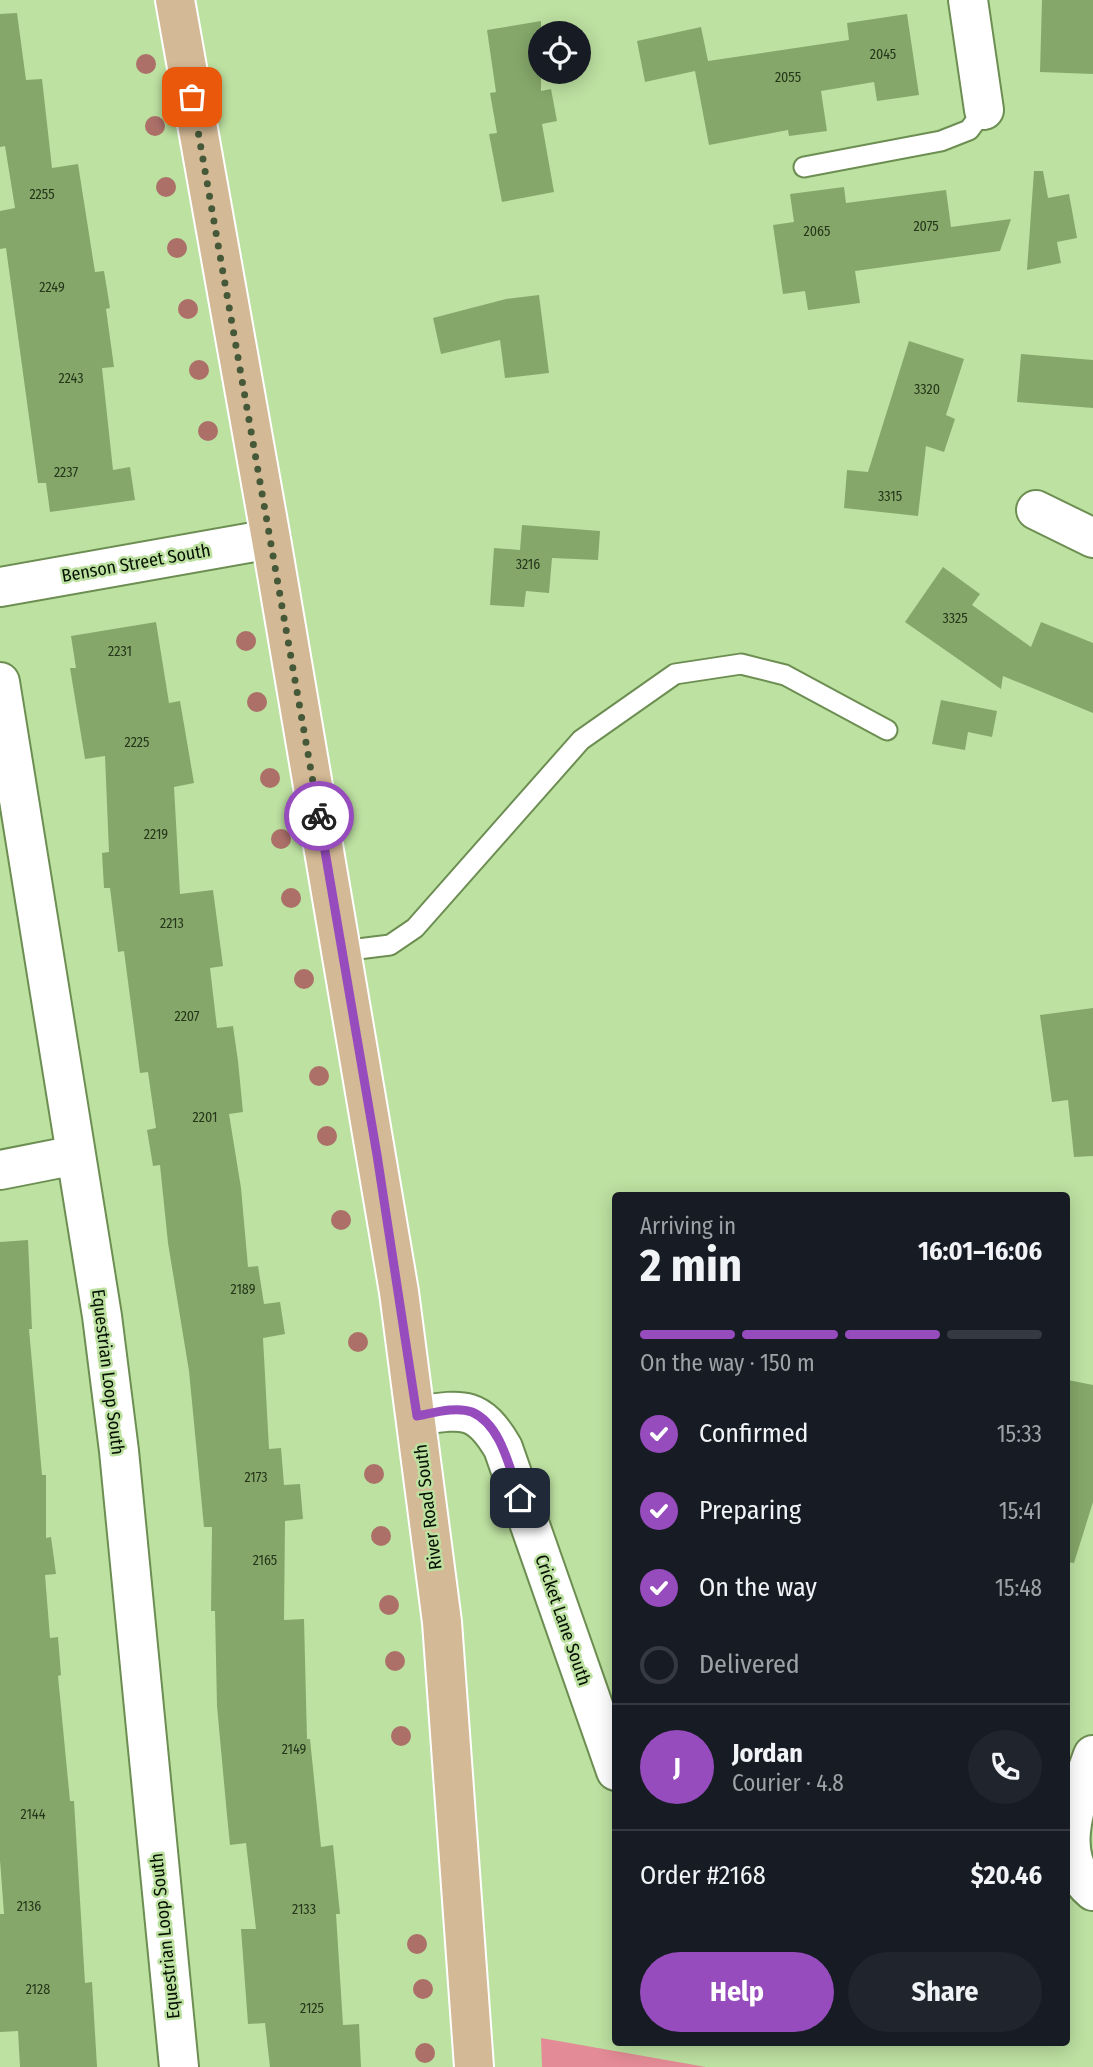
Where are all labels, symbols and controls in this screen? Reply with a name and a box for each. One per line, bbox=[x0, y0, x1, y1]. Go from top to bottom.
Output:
map controls bbox=[528, 21, 591, 84]
button: locate bbox=[528, 21, 591, 84]
house number: 2045 bbox=[870, 46, 896, 63]
pin bbox=[162, 67, 222, 127]
house number: 2055 bbox=[775, 69, 801, 86]
icon: bag bbox=[173, 78, 211, 116]
house number: 2255 bbox=[29, 186, 55, 203]
house number: 2075 bbox=[913, 218, 939, 235]
house number: 2065 bbox=[804, 223, 830, 240]
house number: 2249 bbox=[39, 279, 65, 296]
house number: 2243 bbox=[59, 370, 83, 387]
house number: 3320 bbox=[914, 381, 940, 398]
house number: 2237 bbox=[54, 464, 78, 481]
house number: 3315 bbox=[878, 488, 902, 505]
street label: Benson Street South bbox=[60, 539, 212, 587]
house number: 3216 bbox=[516, 556, 540, 573]
house number: 3325 bbox=[942, 610, 968, 627]
house number: 2231 bbox=[108, 643, 132, 660]
house number: 2225 bbox=[125, 734, 149, 751]
courier bbox=[284, 781, 354, 851]
icon: bike bbox=[300, 797, 338, 835]
house number: 2219 bbox=[144, 826, 168, 843]
house number: 2213 bbox=[160, 915, 184, 932]
house number: 2207 bbox=[174, 1008, 200, 1025]
house number: 2201 bbox=[193, 1109, 217, 1126]
text: Arriving in bbox=[640, 1212, 736, 1240]
text: 16:01–16:06 bbox=[918, 1236, 1042, 1267]
text: 2 min bbox=[640, 1238, 742, 1293]
house number: 2189 bbox=[231, 1281, 256, 1298]
street label: Equestrian Loop South bbox=[87, 1288, 129, 1456]
text: On the way · 150 m bbox=[640, 1349, 815, 1377]
icon: check bbox=[640, 1415, 678, 1453]
text: Confirmed bbox=[699, 1418, 809, 1449]
text: 15:33 bbox=[997, 1420, 1042, 1448]
street label: River Road South bbox=[409, 1443, 447, 1571]
pin bbox=[490, 1468, 550, 1528]
house number: 2173 bbox=[244, 1469, 268, 1486]
icon: home bbox=[501, 1479, 539, 1517]
icon: check bbox=[640, 1492, 678, 1530]
text: Preparing bbox=[699, 1495, 801, 1526]
text: 15:41 bbox=[999, 1497, 1042, 1525]
house number: 2165 bbox=[253, 1552, 277, 1569]
street label: Cricket Lane South bbox=[530, 1552, 596, 1688]
icon: check bbox=[640, 1569, 678, 1607]
text: On the way bbox=[699, 1572, 817, 1603]
text: 15:48 bbox=[995, 1574, 1042, 1602]
text: Delivered bbox=[699, 1649, 800, 1680]
button: phone bbox=[968, 1730, 1042, 1804]
text: Jordan bbox=[732, 1738, 803, 1769]
house number: 2149 bbox=[282, 1741, 307, 1758]
text: J bbox=[673, 1752, 681, 1783]
text: Courier · 4.8 bbox=[732, 1769, 844, 1797]
house number: 2144 bbox=[21, 1806, 46, 1823]
street label: Equestrian Loop South bbox=[145, 1852, 185, 2020]
text: Order #2168 bbox=[640, 1860, 766, 1891]
text: $20.46 bbox=[971, 1860, 1042, 1891]
house number: 2136 bbox=[17, 1898, 41, 1915]
house number: 2133 bbox=[292, 1901, 316, 1918]
button: Help bbox=[640, 1952, 834, 2032]
button: Share bbox=[848, 1952, 1042, 2032]
house number: 2128 bbox=[26, 1981, 50, 1998]
house number: 2125 bbox=[300, 2000, 324, 2017]

